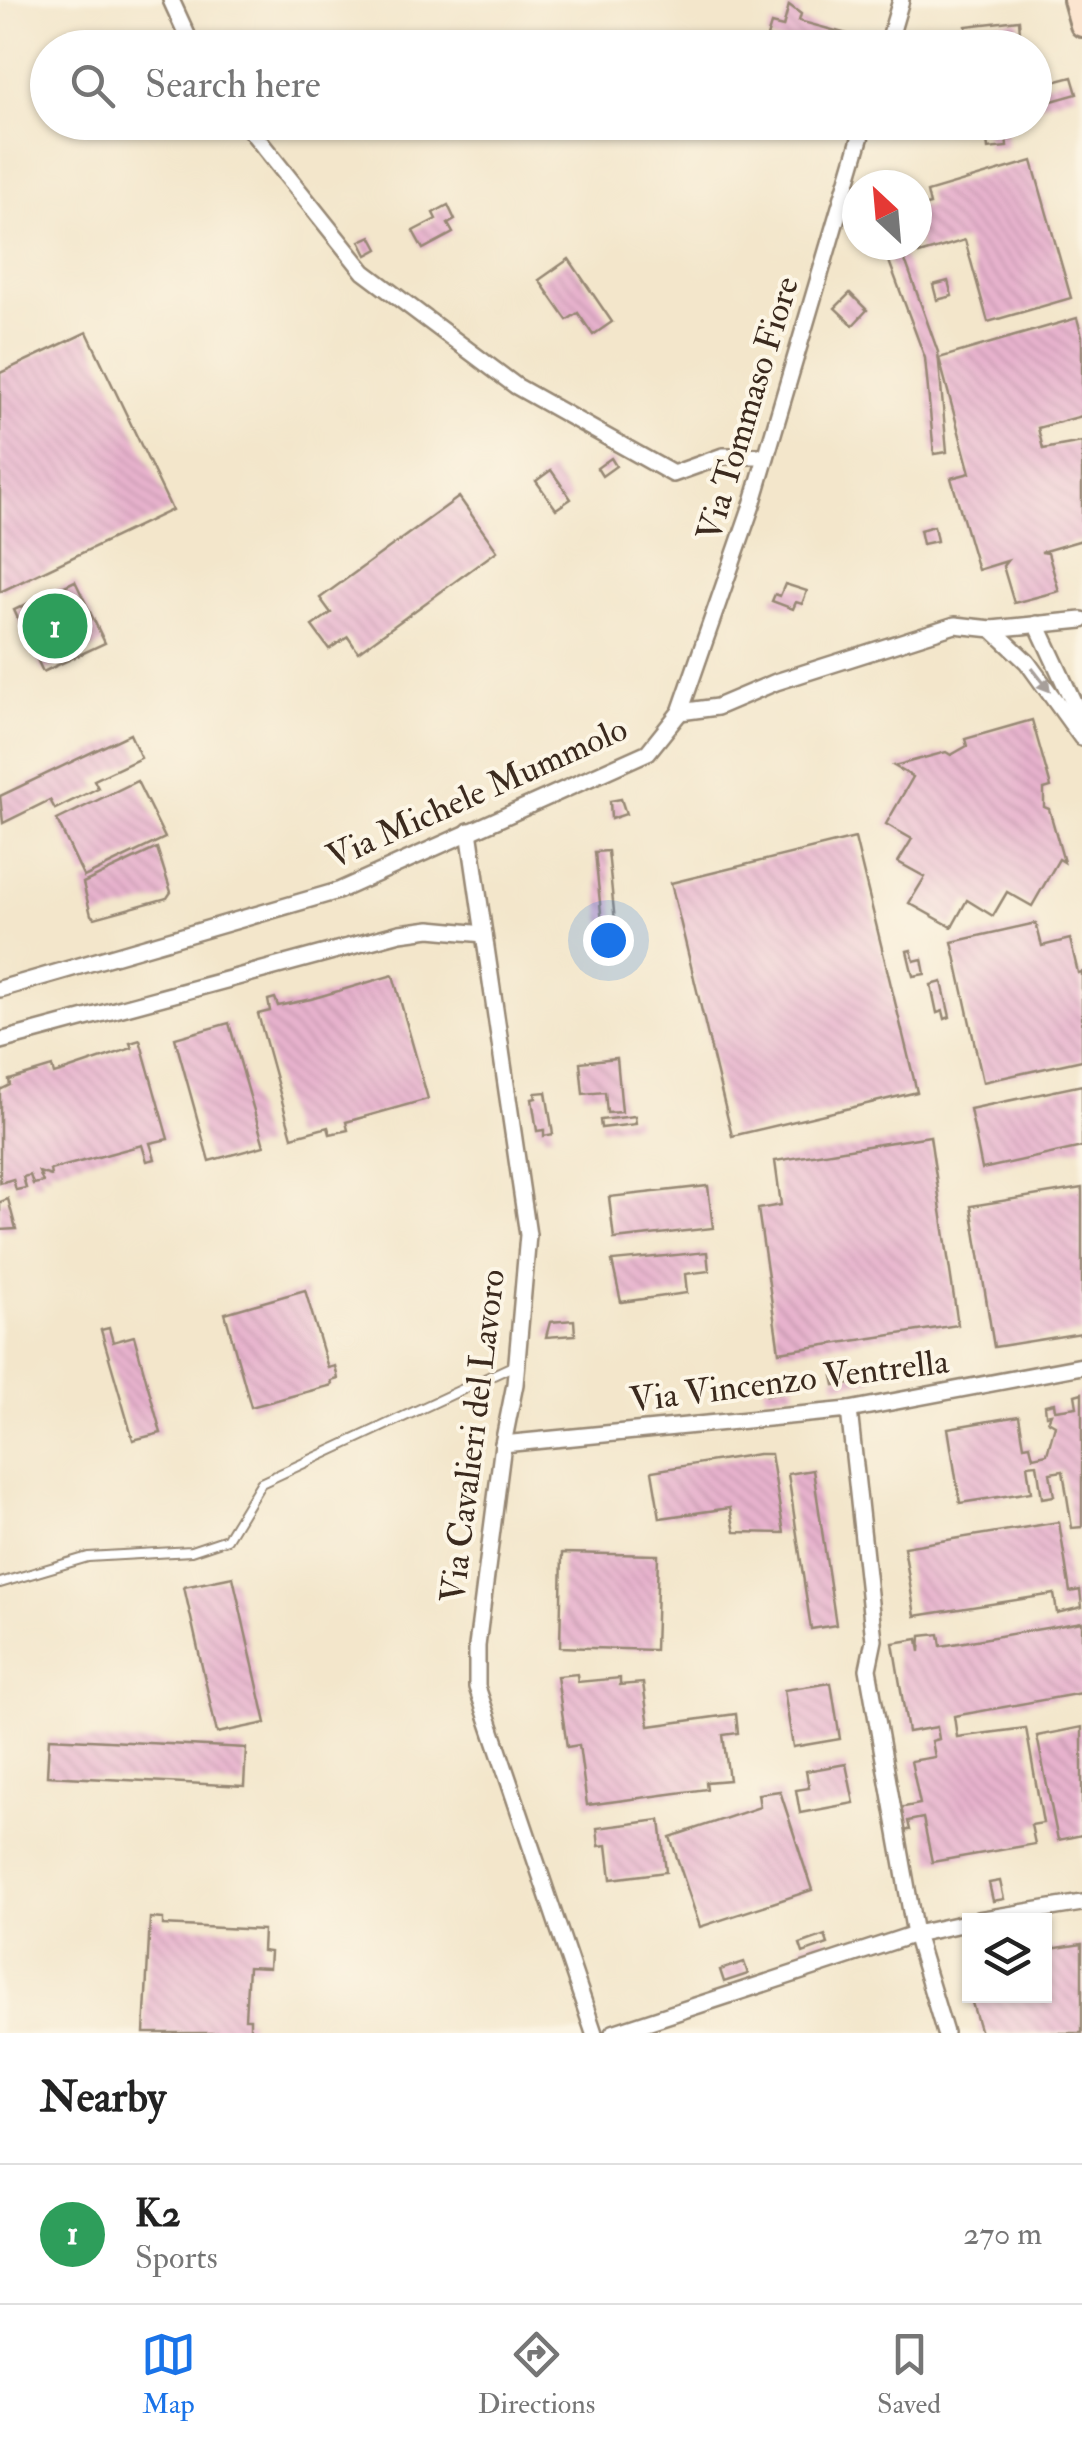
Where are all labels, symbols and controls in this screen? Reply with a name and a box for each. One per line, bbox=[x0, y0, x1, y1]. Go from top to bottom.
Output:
search box bbox=[30, 30, 1052, 140]
icon: search bbox=[65, 58, 120, 113]
text: Search here bbox=[145, 61, 321, 109]
north arrow bbox=[842, 170, 932, 260]
street label: Via Tommaso Fiore bbox=[687, 271, 809, 547]
pin: 1 bbox=[22, 588, 88, 664]
one-way arrow bbox=[1031, 666, 1052, 692]
street label: Via Michele Mummolo bbox=[320, 707, 634, 879]
your location bbox=[583, 915, 634, 966]
street label: Via Cavalieri del Lavoro bbox=[431, 1267, 515, 1605]
street label: Via Vincenzo Ventrella bbox=[627, 1340, 952, 1422]
map controls bbox=[962, 1913, 1052, 2003]
button: layers bbox=[962, 1913, 1052, 2003]
text: Nearby bbox=[40, 2072, 166, 2124]
text: K2 bbox=[135, 2190, 181, 2238]
text: 1 bbox=[67, 2214, 78, 2254]
text: 270 m bbox=[963, 2214, 1042, 2254]
text: Sports bbox=[135, 2238, 218, 2278]
tab: Map bbox=[141, 2327, 196, 2422]
tab: Directions bbox=[478, 2327, 595, 2422]
tab: Saved bbox=[877, 2327, 941, 2422]

